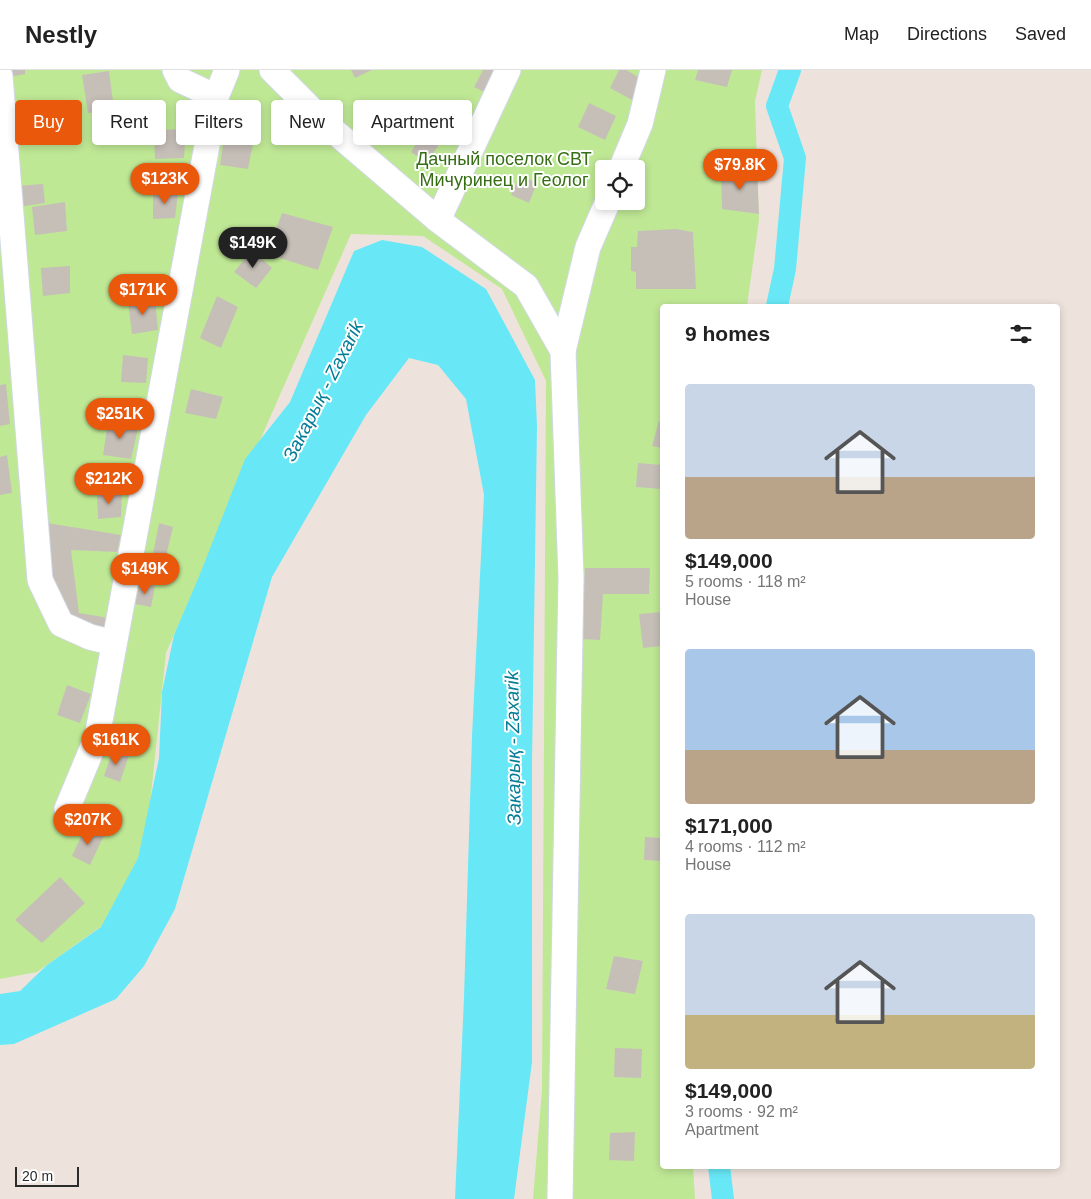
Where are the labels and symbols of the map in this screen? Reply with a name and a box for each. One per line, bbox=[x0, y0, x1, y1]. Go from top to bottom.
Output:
pin: $79.8K bbox=[699, 148, 781, 191]
park label: Дачный поселок СВТ Мичуринец и Геолог bbox=[416, 149, 592, 190]
pin: $123K bbox=[130, 162, 200, 205]
pin: $149K bbox=[218, 226, 288, 269]
pin: $171K bbox=[108, 274, 178, 316]
water label: Закарық - Zaxarik bbox=[279, 316, 368, 465]
pin: $251K bbox=[85, 398, 155, 440]
pin: $212K bbox=[74, 462, 144, 505]
pin: $149K bbox=[110, 552, 180, 595]
water label: Закарық - Zaxarik bbox=[501, 669, 525, 825]
pin: $161K bbox=[81, 724, 151, 766]
pin: $207K bbox=[53, 804, 123, 846]
scale bar bbox=[15, 1164, 79, 1187]

